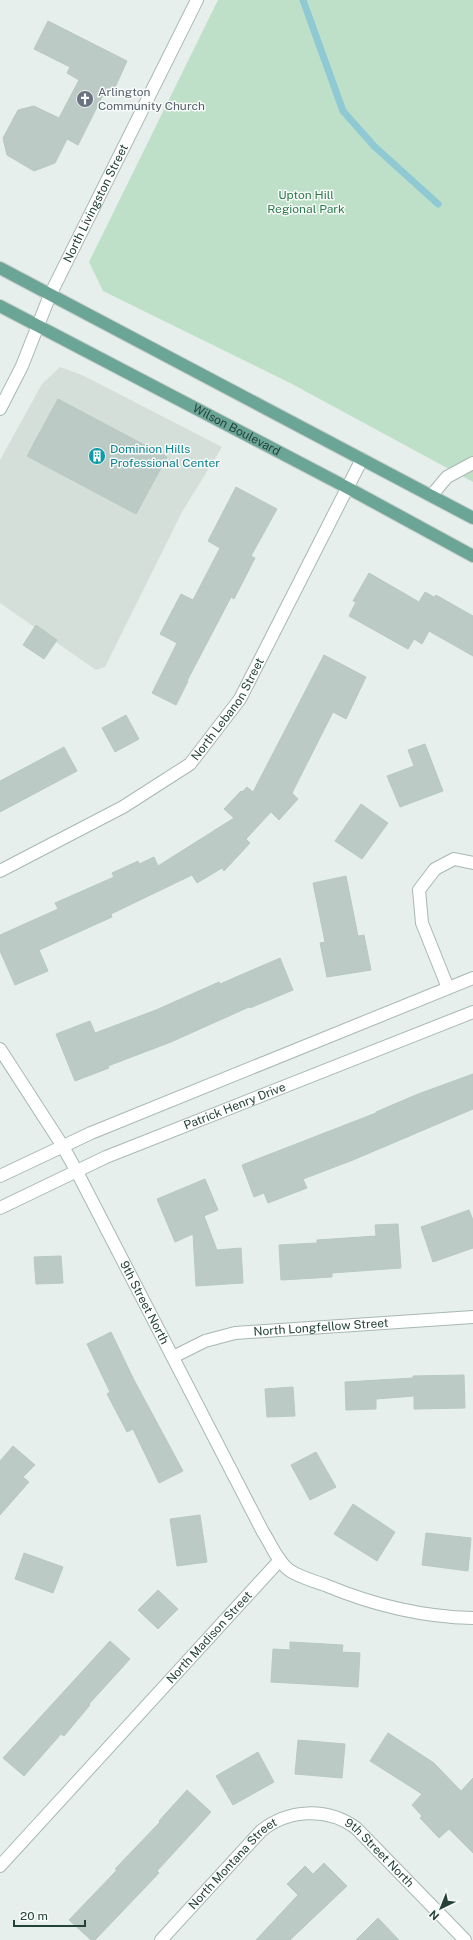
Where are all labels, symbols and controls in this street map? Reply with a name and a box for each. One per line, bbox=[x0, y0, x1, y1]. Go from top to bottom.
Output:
place label: Arlington Community Church bbox=[98, 85, 205, 113]
church icon: Arlington Community Church bbox=[75, 89, 95, 109]
street label: North Livingston Street bbox=[60, 142, 131, 265]
park label: Upton Hill Regional Park bbox=[267, 188, 345, 216]
street label: Wilson Boulevard bbox=[190, 401, 283, 458]
place label: Dominion Hills Professional Center bbox=[110, 442, 220, 470]
building icon: Dominion Hills Professional Center bbox=[87, 446, 107, 466]
street label: North Lebanon Street bbox=[188, 655, 267, 763]
street label: Patrick Henry Drive bbox=[182, 1080, 288, 1133]
street label: 9th Street North bbox=[117, 1258, 172, 1347]
street label: North Longfellow Street bbox=[253, 1316, 389, 1339]
street label: North Madison Street bbox=[164, 1588, 255, 1686]
street label: North Montana Street bbox=[186, 1815, 280, 1912]
street label: 9th Street North bbox=[342, 1816, 417, 1890]
north arrow bbox=[421, 1888, 461, 1928]
scale bar bbox=[14, 1902, 85, 1928]
text: N bbox=[427, 1908, 441, 1923]
text: 20 m bbox=[20, 1909, 48, 1923]

